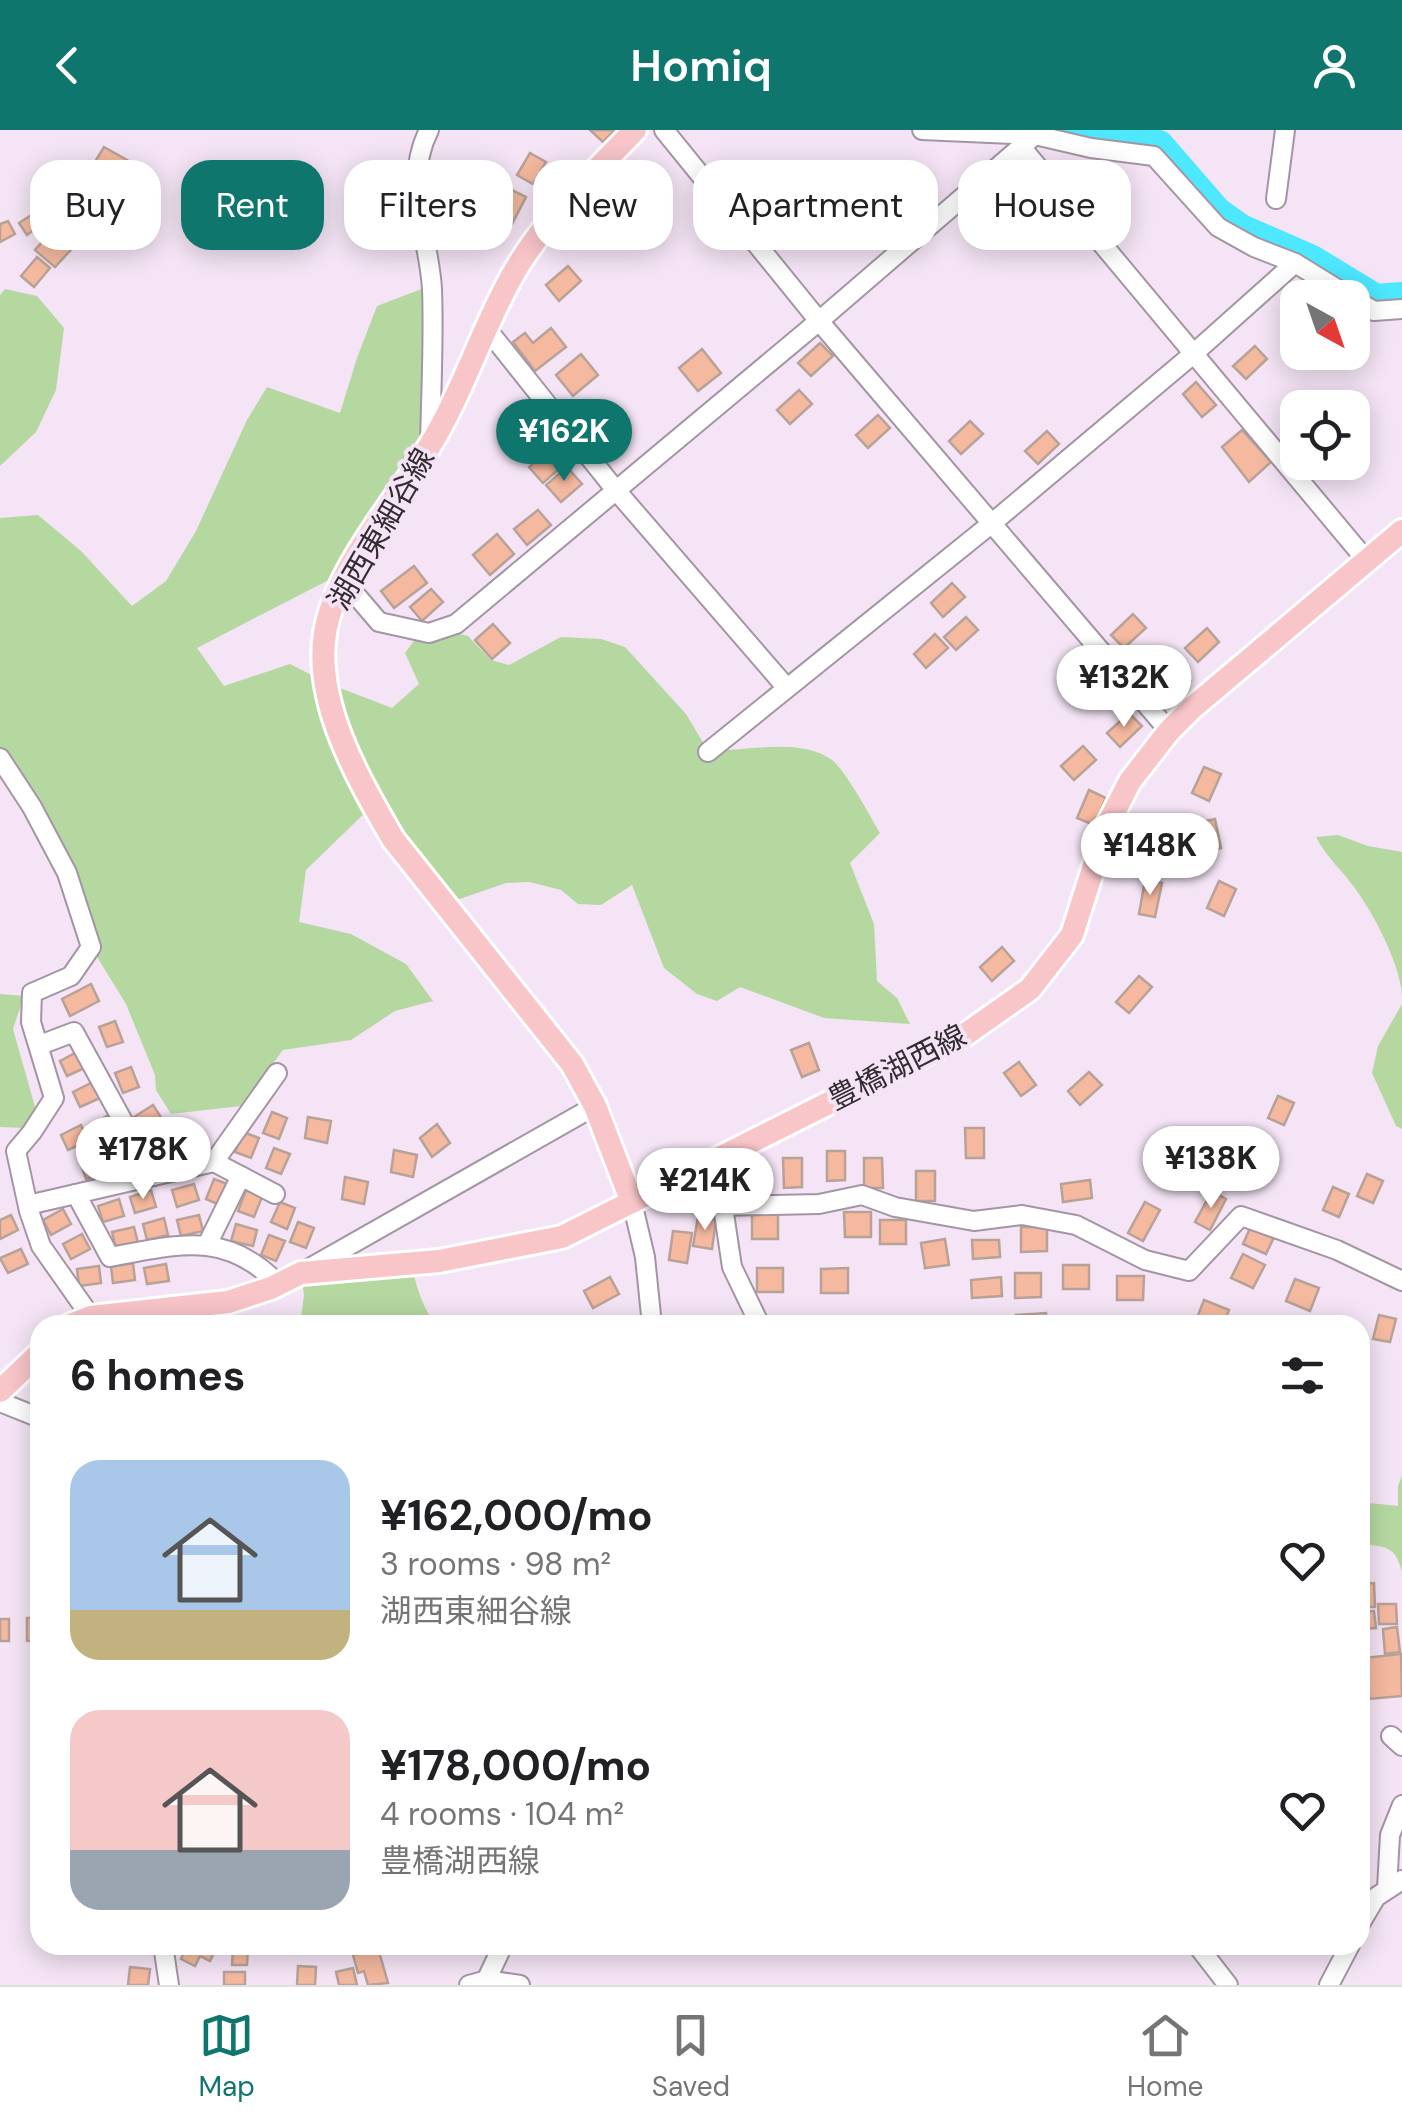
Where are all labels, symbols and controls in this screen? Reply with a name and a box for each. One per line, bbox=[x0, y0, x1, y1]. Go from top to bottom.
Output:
text: Homiq bbox=[630, 36, 772, 95]
icon: back bbox=[40, 38, 95, 93]
icon: person bbox=[1307, 38, 1362, 93]
chip: Buy bbox=[30, 160, 161, 250]
chip: Rent bbox=[181, 160, 324, 250]
chip: Filters bbox=[344, 160, 513, 250]
chip: New bbox=[533, 160, 673, 250]
chip: Apartment bbox=[693, 160, 938, 250]
chip: House bbox=[958, 160, 1131, 250]
north arrow bbox=[1280, 280, 1370, 370]
map controls bbox=[1280, 280, 1370, 480]
button: locate bbox=[1280, 390, 1370, 480]
pin: ¥162K bbox=[494, 399, 634, 484]
text: ¥162K bbox=[518, 410, 610, 452]
street label: 湖西東細谷線 bbox=[319, 441, 443, 617]
pin: ¥132K bbox=[1054, 645, 1194, 730]
text: ¥132K bbox=[1078, 656, 1170, 698]
pin: ¥148K bbox=[1080, 813, 1220, 898]
text: ¥148K bbox=[1103, 824, 1197, 866]
street label: 豊橋湖西線 bbox=[821, 1016, 973, 1118]
pin: ¥178K bbox=[73, 1117, 213, 1202]
pin: ¥138K bbox=[1141, 1126, 1281, 1211]
text: ¥178K bbox=[98, 1128, 188, 1170]
text: ¥138K bbox=[1165, 1137, 1257, 1179]
pin: ¥214K bbox=[635, 1148, 775, 1233]
text: ¥214K bbox=[659, 1159, 751, 1201]
text: 6 homes bbox=[70, 1348, 245, 1403]
icon: filters bbox=[1275, 1348, 1330, 1403]
text: ¥162,000/mo bbox=[380, 1488, 653, 1543]
icon: home bbox=[150, 1500, 270, 1620]
icon: heart bbox=[1275, 1533, 1330, 1588]
text: 3 rooms · 98 m² bbox=[380, 1543, 611, 1585]
text: 湖西東細谷線 bbox=[380, 1590, 572, 1632]
text: ¥178,000/mo bbox=[380, 1738, 651, 1793]
icon: home bbox=[150, 1750, 270, 1870]
icon: heart bbox=[1275, 1783, 1330, 1838]
text: 4 rooms · 104 m² bbox=[380, 1793, 624, 1835]
text: 豊橋湖西線 bbox=[380, 1840, 540, 1882]
tab: Map bbox=[198, 2008, 255, 2105]
tab: Saved bbox=[652, 2008, 730, 2105]
tab: Home bbox=[1127, 2008, 1204, 2105]

